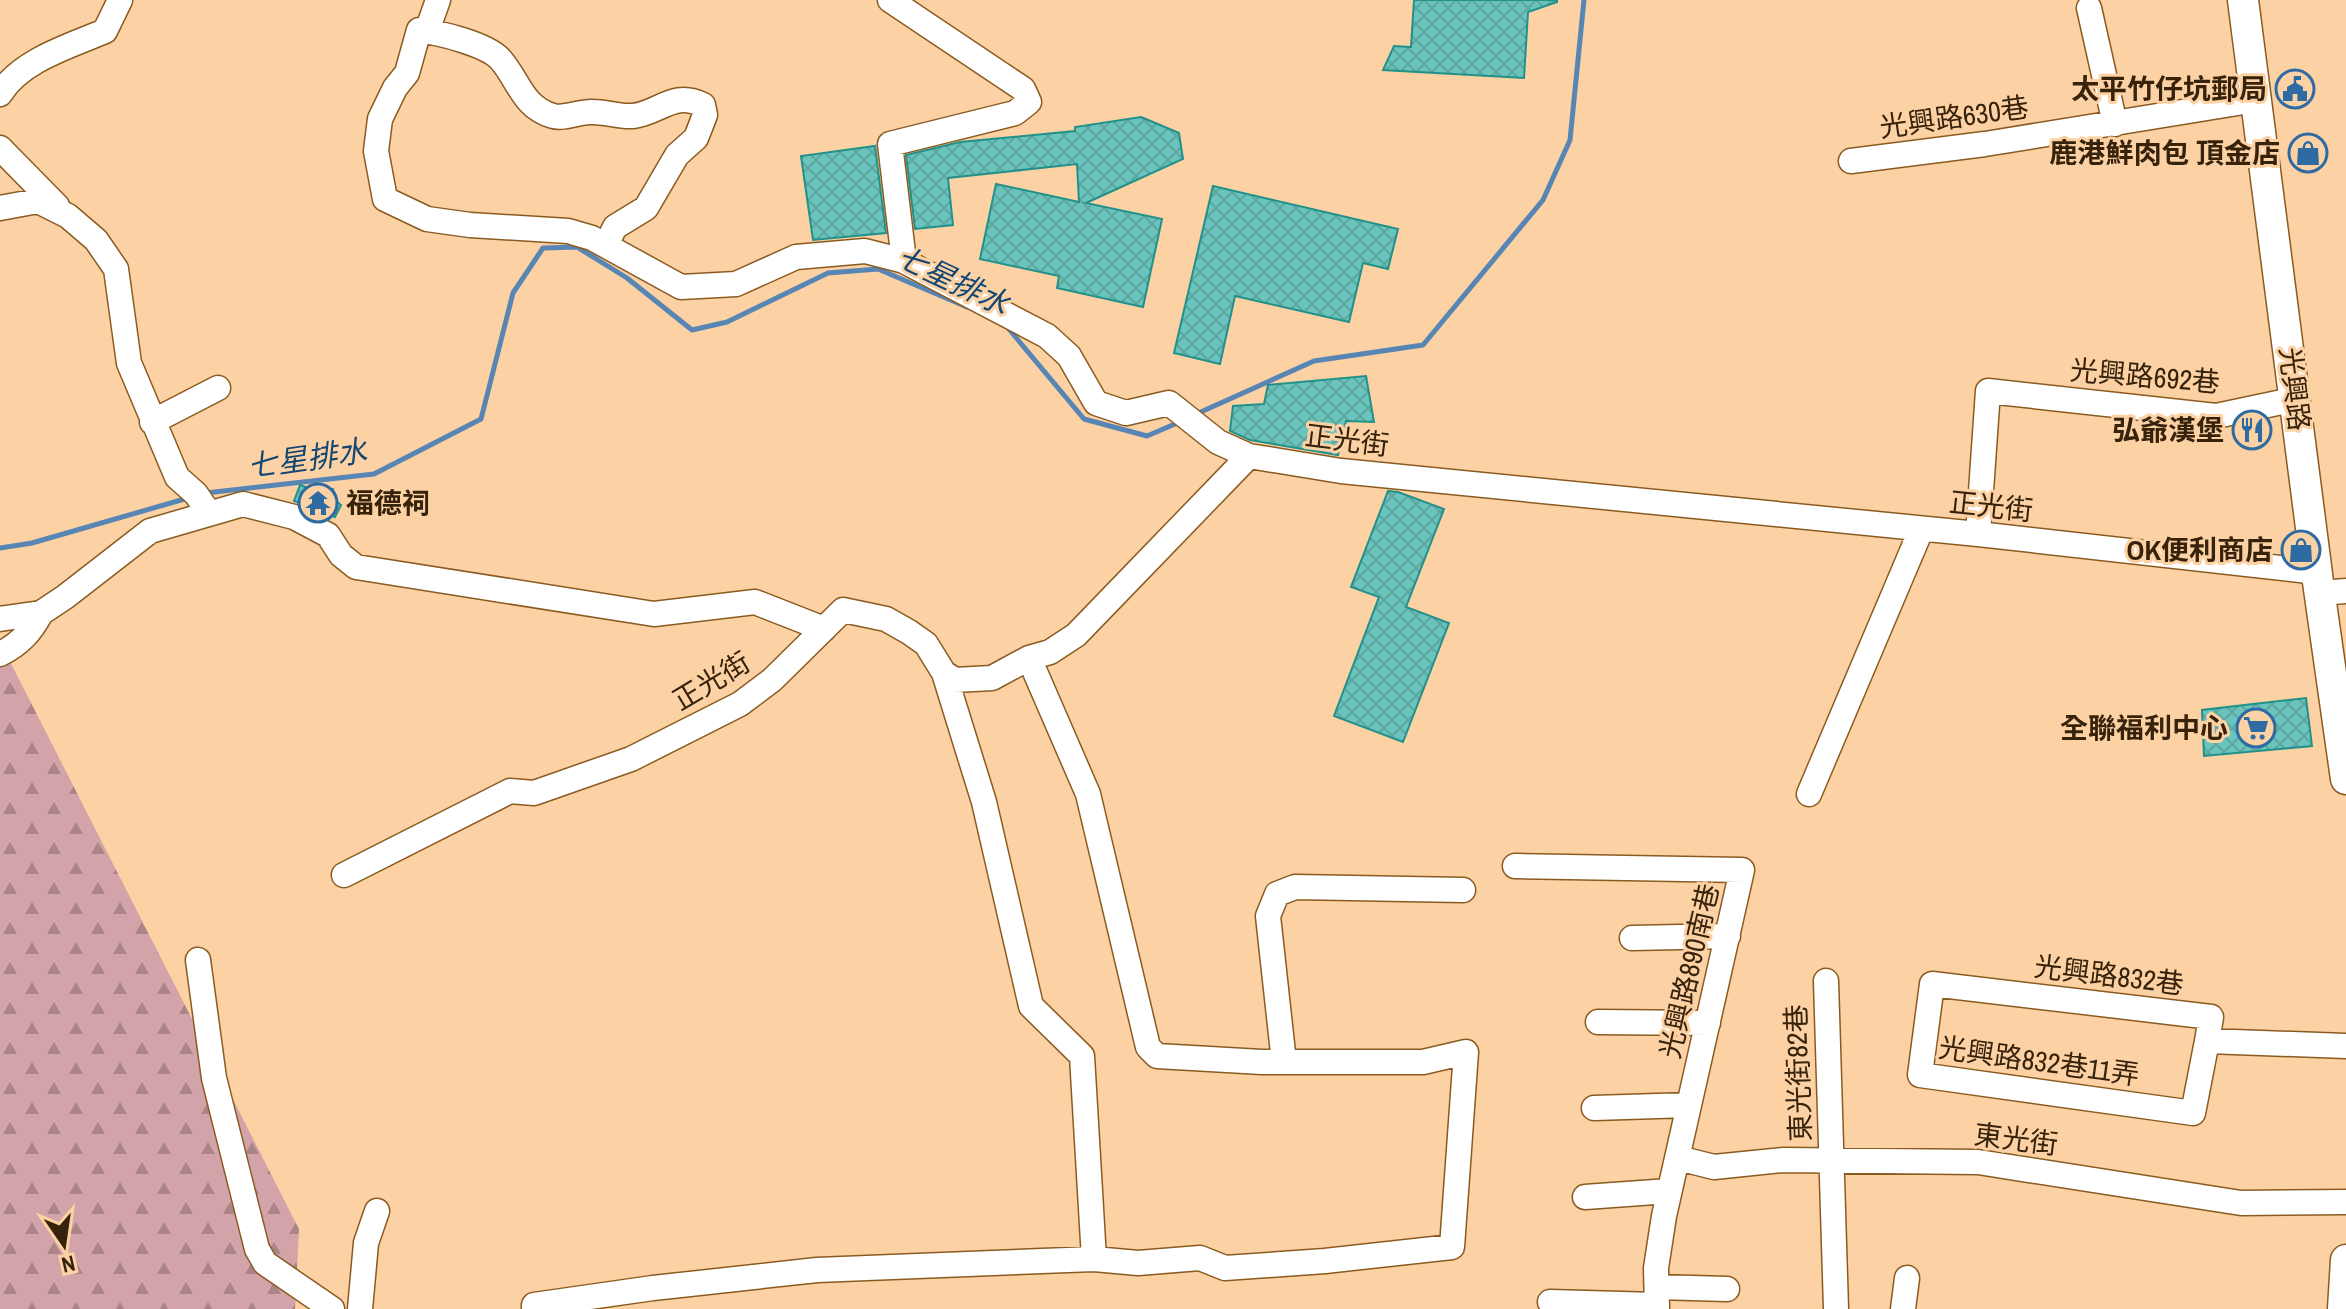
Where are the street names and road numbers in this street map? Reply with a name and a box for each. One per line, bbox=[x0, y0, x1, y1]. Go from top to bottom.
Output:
street label: 光興路630巷 bbox=[1877, 88, 2031, 146]
street label: 光興路 bbox=[2271, 345, 2319, 433]
street label: 光興路692巷 bbox=[2068, 351, 2222, 401]
street label: 正光街 bbox=[1303, 416, 1391, 464]
street label: 正光街 bbox=[1947, 483, 2035, 529]
street label: 正光街 bbox=[665, 643, 757, 719]
street label: 光興路890南巷 bbox=[1650, 880, 1728, 1062]
street label: 光興路832巷 bbox=[2032, 947, 2186, 1003]
street label: 東光街82巷 bbox=[1777, 1004, 1819, 1142]
street label: 光興路832巷11弄 bbox=[1936, 1028, 2142, 1094]
street label: 東光街 bbox=[1972, 1115, 2060, 1163]

